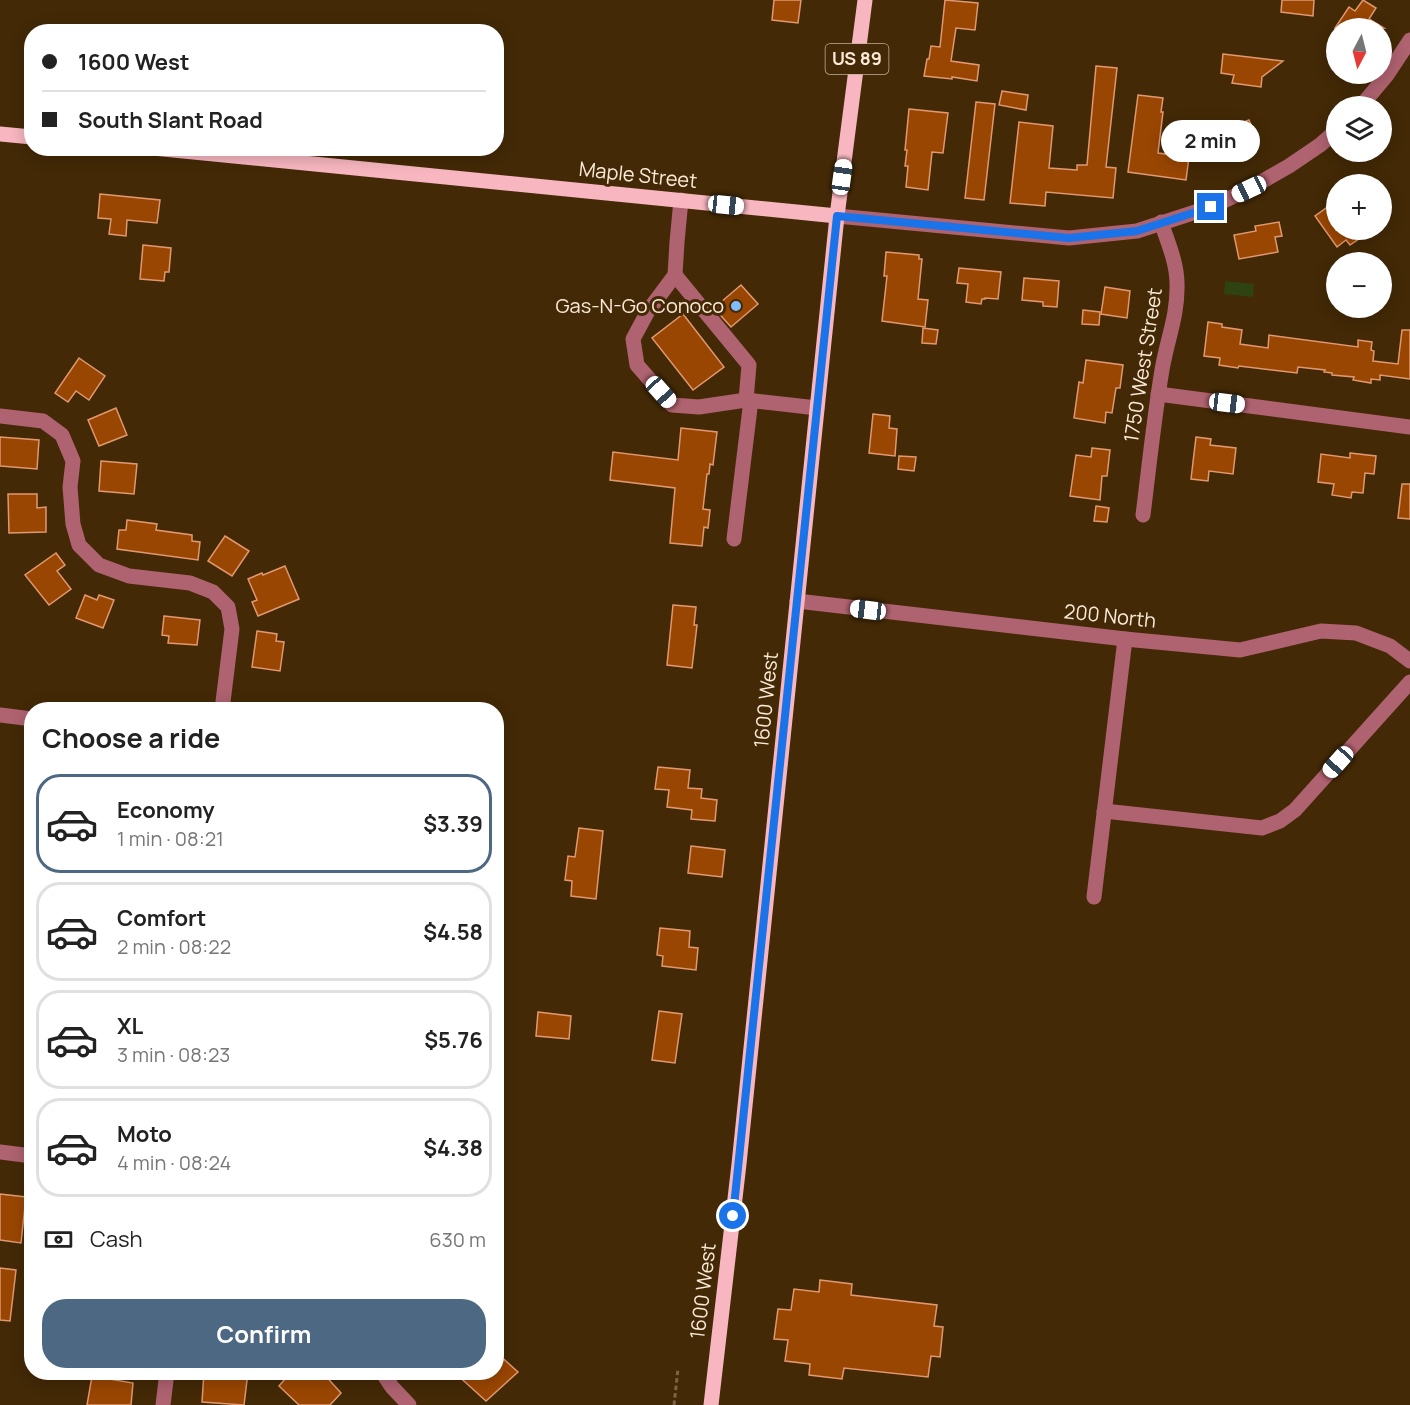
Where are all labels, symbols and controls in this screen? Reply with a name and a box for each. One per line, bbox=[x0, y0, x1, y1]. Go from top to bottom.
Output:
north arrow bbox=[1326, 18, 1392, 84]
map controls bbox=[1326, 18, 1392, 318]
road number: US 89 bbox=[826, 44, 888, 74]
text: 1600 West bbox=[78, 47, 189, 77]
button: layers bbox=[1326, 96, 1392, 162]
text: South Slant Road bbox=[78, 105, 263, 135]
callout: 2 min bbox=[1162, 120, 1260, 162]
text: 2 min bbox=[1184, 127, 1237, 154]
street label: Maple Street bbox=[578, 155, 699, 194]
car bbox=[831, 158, 853, 196]
car bbox=[1229, 173, 1269, 205]
button: + bbox=[1326, 174, 1392, 240]
route end bbox=[1197, 193, 1224, 220]
car bbox=[707, 194, 745, 216]
button: − bbox=[1326, 252, 1392, 318]
street label: 1750 West Street bbox=[1117, 286, 1168, 444]
place label: Gas-N-Go Conoco bbox=[555, 292, 724, 319]
marker: Gas-N-Go Conoco bbox=[729, 299, 743, 313]
car bbox=[642, 373, 680, 411]
car bbox=[1208, 392, 1246, 414]
street label: 200 North bbox=[1063, 597, 1157, 634]
car bbox=[849, 599, 887, 621]
street label: 1600 West bbox=[747, 651, 784, 749]
text: Choose a ride bbox=[42, 719, 220, 756]
car bbox=[1319, 743, 1357, 781]
text: Economy bbox=[117, 795, 215, 825]
icon: car bbox=[45, 797, 99, 851]
text: $3.39 bbox=[423, 809, 483, 839]
text: 1 min · 08:21 bbox=[117, 825, 224, 852]
text: Comfort bbox=[117, 903, 206, 933]
icon: car bbox=[45, 905, 99, 959]
text: $4.58 bbox=[423, 917, 483, 947]
text: 2 min · 08:22 bbox=[117, 933, 231, 960]
text: XL bbox=[117, 1011, 143, 1041]
icon: car bbox=[45, 1013, 99, 1067]
text: $5.76 bbox=[424, 1025, 483, 1055]
text: 3 min · 08:23 bbox=[117, 1041, 230, 1068]
text: Moto bbox=[117, 1119, 172, 1149]
icon: car bbox=[45, 1121, 99, 1175]
text: $4.38 bbox=[423, 1133, 483, 1163]
text: 4 min · 08:24 bbox=[117, 1149, 231, 1176]
route start bbox=[719, 1202, 746, 1229]
icon: cash bbox=[42, 1223, 75, 1256]
text: Cash bbox=[90, 1224, 143, 1254]
text: 630 m bbox=[429, 1226, 486, 1253]
street label: 1600 West bbox=[683, 1241, 722, 1340]
button: Confirm bbox=[42, 1299, 486, 1368]

